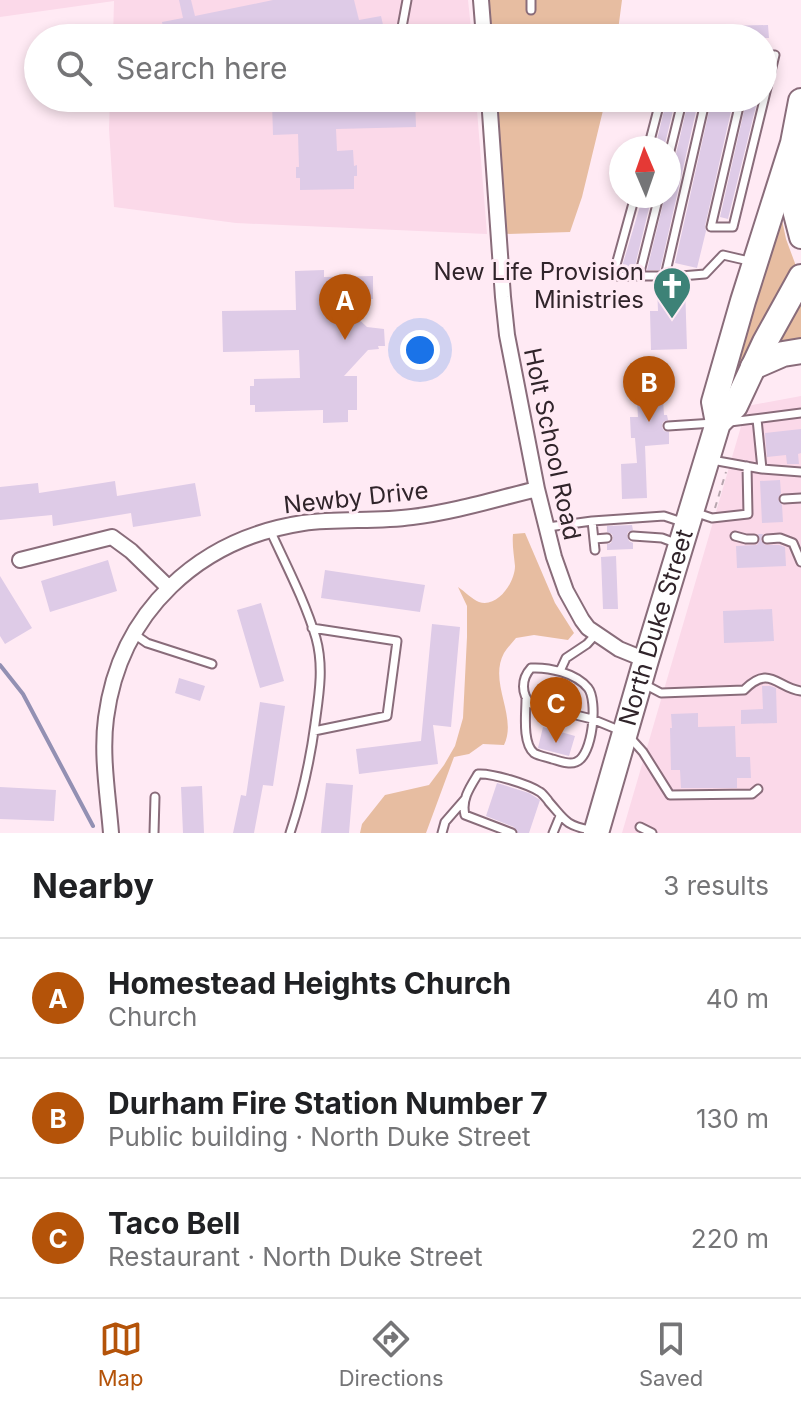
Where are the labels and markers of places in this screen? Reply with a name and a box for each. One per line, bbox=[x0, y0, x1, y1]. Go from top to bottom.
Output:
place label: New Life Provision Ministries bbox=[433, 257, 644, 314]
church icon: New Life Provision Ministries bbox=[651, 265, 693, 320]
pin: A bbox=[319, 274, 371, 340]
pin: B bbox=[623, 356, 675, 422]
pin: C bbox=[530, 677, 582, 743]

